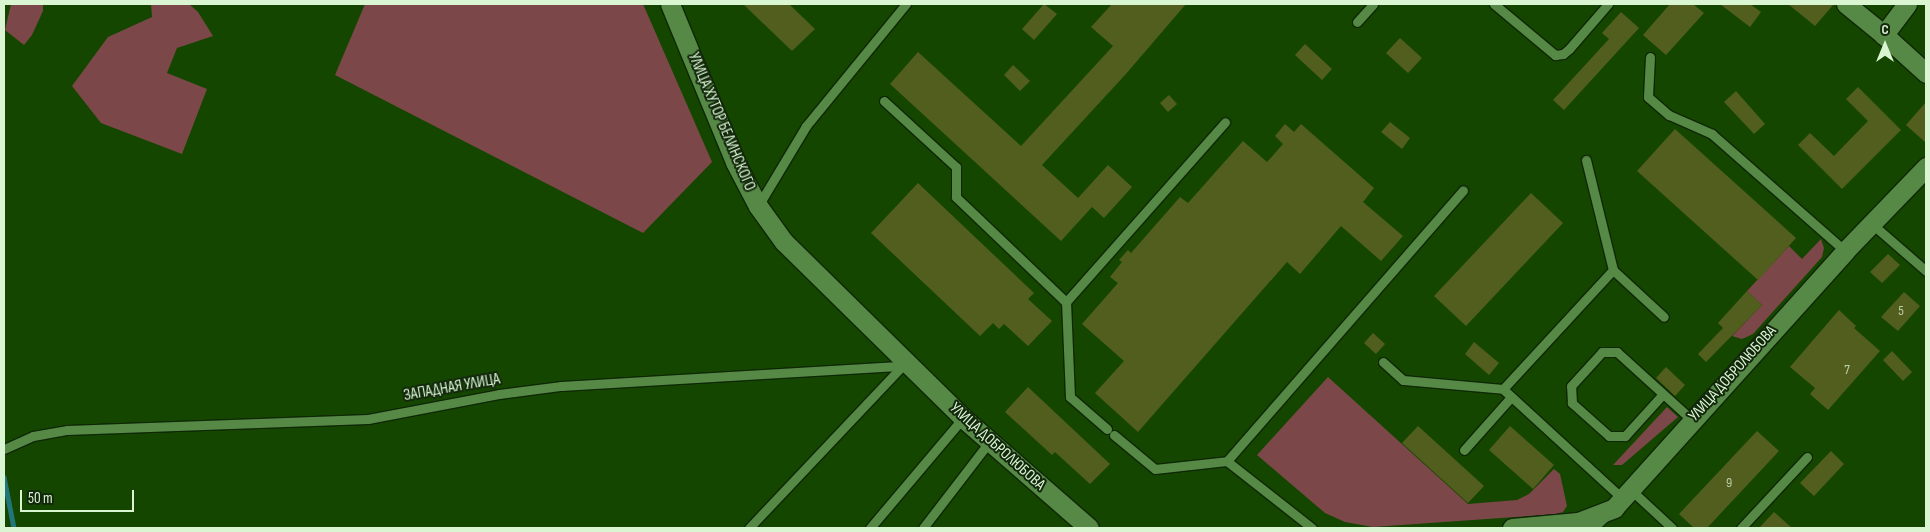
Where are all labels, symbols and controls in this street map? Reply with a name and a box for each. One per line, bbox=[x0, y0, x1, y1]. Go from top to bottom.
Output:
north arrow bbox=[1860, 20, 1910, 70]
text: С bbox=[1881, 21, 1889, 38]
street label: УЛИЦА ХУТОР БЕЛИНСКОГО bbox=[683, 50, 759, 194]
house number: 5 bbox=[1898, 303, 1904, 319]
street label: УЛИЦА ДОБРОЛЮБОВА bbox=[1685, 322, 1781, 426]
house number: 7 bbox=[1844, 362, 1850, 378]
street label: ЗАПАДНАЯ УЛИЦА bbox=[402, 370, 502, 406]
street label: УЛИЦА ДОБРОЛЮБОВА bbox=[945, 399, 1049, 495]
house number: 9 bbox=[1726, 475, 1732, 491]
scale bar bbox=[22, 480, 136, 512]
text: 50 m bbox=[28, 489, 53, 508]

